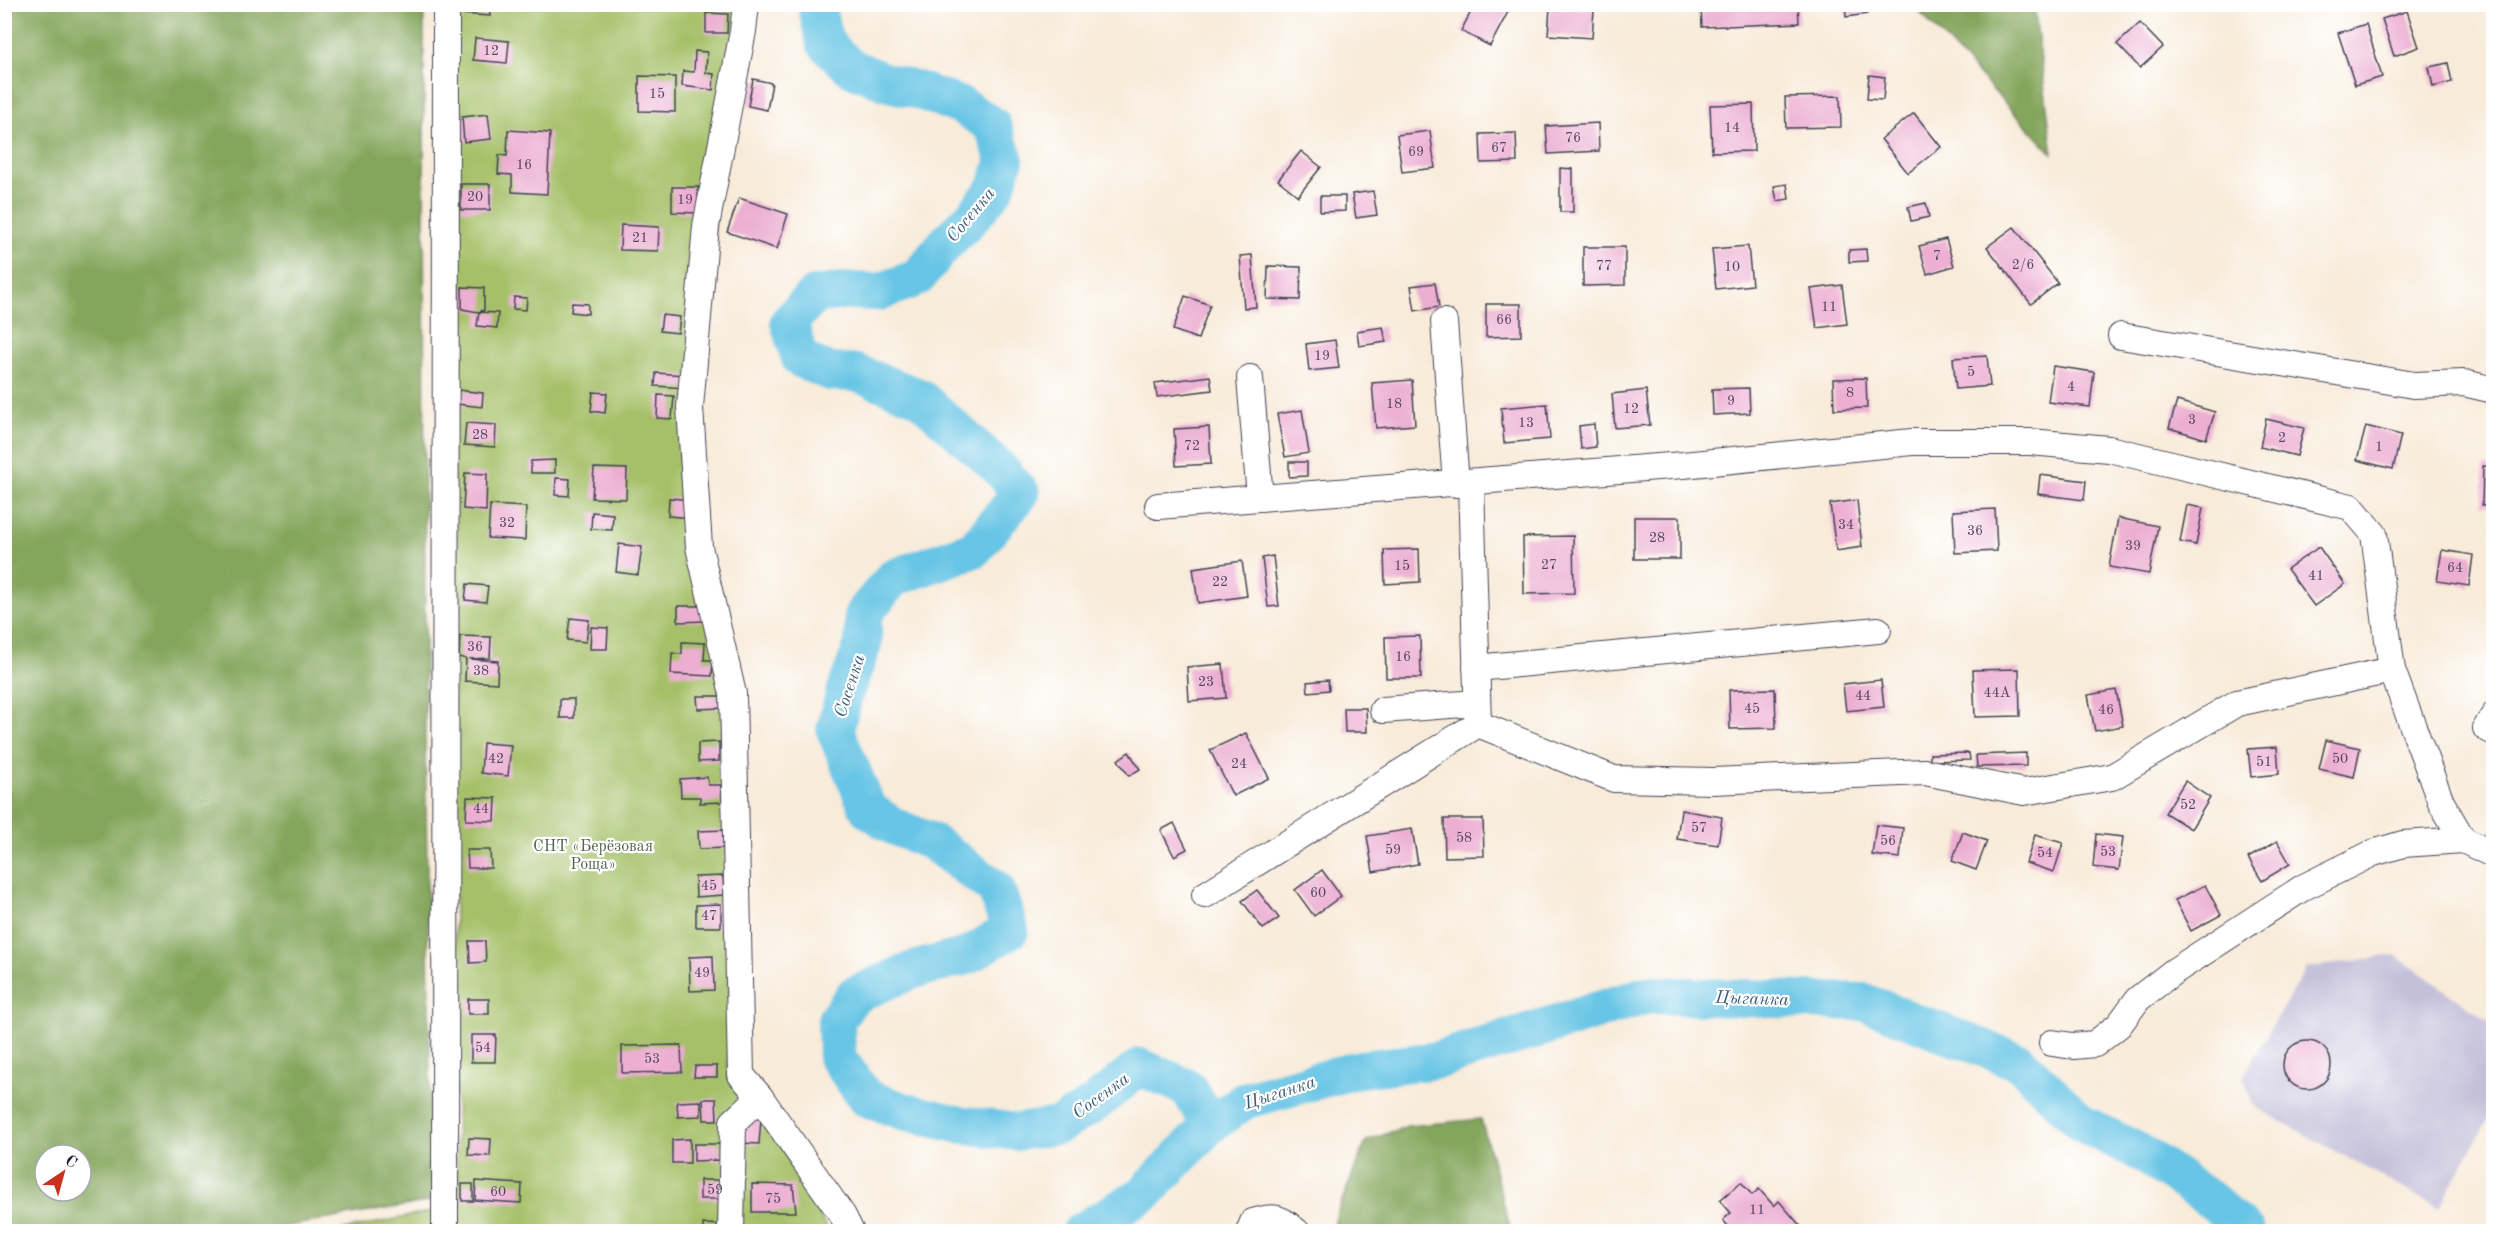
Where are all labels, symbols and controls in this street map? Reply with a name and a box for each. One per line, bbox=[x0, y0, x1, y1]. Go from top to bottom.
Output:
house number: 12 bbox=[483, 44, 499, 58]
house number: 15 bbox=[649, 87, 665, 101]
house number: 14 bbox=[1724, 121, 1740, 135]
house number: 76 bbox=[1565, 131, 1581, 145]
house number: 67 bbox=[1491, 141, 1507, 155]
house number: 69 bbox=[1408, 145, 1424, 159]
house number: 16 bbox=[516, 158, 532, 172]
water label: Сосенка bbox=[943, 184, 999, 246]
house number: 20 bbox=[467, 190, 483, 204]
house number: 19 bbox=[677, 193, 693, 207]
house number: 21 bbox=[632, 231, 648, 245]
house number: 7 bbox=[1933, 249, 1941, 263]
house number: 2/6 bbox=[2012, 258, 2034, 272]
house number: 77 bbox=[1596, 259, 1612, 273]
house number: 10 bbox=[1724, 260, 1740, 274]
house number: 11 bbox=[1821, 300, 1837, 314]
house number: 66 bbox=[1496, 313, 1512, 327]
house number: 19 bbox=[1314, 349, 1330, 363]
house number: 5 bbox=[1967, 365, 1975, 379]
house number: 4 bbox=[2067, 380, 2075, 394]
house number: 8 bbox=[1846, 386, 1854, 400]
house number: 9 bbox=[1727, 394, 1735, 408]
house number: 18 bbox=[1386, 397, 1402, 411]
house number: 12 bbox=[1623, 402, 1639, 416]
house number: 3 bbox=[2188, 413, 2196, 427]
house number: 13 bbox=[1518, 416, 1534, 430]
house number: 28 bbox=[472, 428, 488, 442]
house number: 2 bbox=[2278, 431, 2286, 445]
house number: 72 bbox=[1184, 439, 1200, 453]
house number: 1 bbox=[2375, 440, 2383, 454]
house number: 32 bbox=[499, 516, 515, 530]
house number: 34 bbox=[1838, 518, 1854, 532]
house number: 36 bbox=[1967, 524, 1983, 538]
house number: 28 bbox=[1649, 531, 1665, 545]
house number: 39 bbox=[2125, 539, 2141, 553]
house number: 27 bbox=[1541, 558, 1557, 572]
house number: 15 bbox=[1394, 559, 1410, 573]
house number: 64 bbox=[2447, 561, 2463, 575]
house number: 41 bbox=[2308, 569, 2324, 583]
house number: 22 bbox=[1212, 575, 1228, 589]
house number: 36 bbox=[467, 640, 483, 654]
house number: 16 bbox=[1395, 650, 1411, 664]
water label: Сосенка bbox=[831, 652, 869, 720]
house number: 38 bbox=[473, 664, 489, 678]
house number: 23 bbox=[1198, 675, 1214, 689]
house number: 44А bbox=[1984, 686, 2011, 700]
house number: 44 bbox=[1855, 689, 1871, 703]
house number: 45 bbox=[1744, 702, 1760, 716]
house number: 46 bbox=[2098, 703, 2114, 717]
house number: 42 bbox=[488, 752, 504, 766]
house number: 50 bbox=[2332, 752, 2348, 766]
house number: 51 bbox=[2256, 755, 2272, 769]
house number: 24 bbox=[1231, 757, 1247, 771]
house number: 52 bbox=[2180, 798, 2196, 812]
house number: 44 bbox=[473, 802, 489, 816]
house number: 57 bbox=[1691, 821, 1707, 835]
house number: 58 bbox=[1456, 831, 1472, 845]
house number: 56 bbox=[1880, 834, 1896, 848]
park label: СНТ «Берёзовая Роща» bbox=[533, 839, 653, 873]
house number: 59 bbox=[1385, 843, 1401, 857]
house number: 53 bbox=[2100, 845, 2116, 859]
house number: 54 bbox=[2037, 846, 2053, 860]
house number: 45 bbox=[701, 879, 717, 893]
house number: 60 bbox=[1310, 886, 1326, 900]
house number: 47 bbox=[701, 909, 717, 923]
house number: 49 bbox=[694, 966, 710, 980]
water label: Цыганка bbox=[1714, 989, 1790, 1009]
house number: 54 bbox=[475, 1041, 491, 1055]
house number: 53 bbox=[644, 1052, 660, 1066]
water label: Сосенка bbox=[1069, 1069, 1133, 1122]
water label: Цыганка bbox=[1241, 1073, 1318, 1113]
north arrow bbox=[33, 1143, 93, 1203]
text: С bbox=[62, 1153, 80, 1172]
house number: 59 bbox=[707, 1183, 723, 1197]
house number: 60 bbox=[490, 1185, 506, 1199]
house number: 75 bbox=[765, 1192, 781, 1206]
house number: 11 bbox=[1749, 1203, 1765, 1217]

